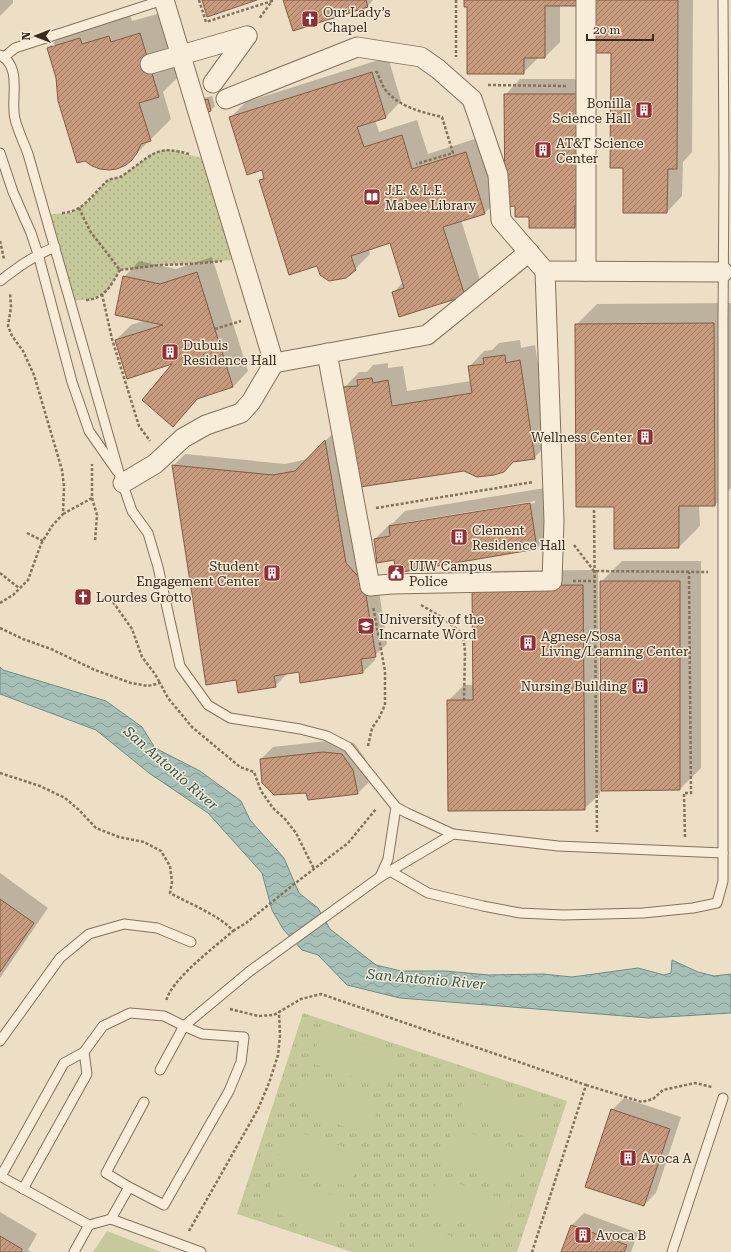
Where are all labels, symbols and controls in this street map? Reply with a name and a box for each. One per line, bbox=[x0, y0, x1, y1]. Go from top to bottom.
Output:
place label: Our Lady’s Chapel bbox=[323, 5, 390, 35]
church icon: Our Lady’s Chapel bbox=[300, 9, 320, 29]
north arrow bbox=[16, 16, 56, 56]
scale bar bbox=[587, 16, 653, 42]
text: 20 m bbox=[593, 23, 620, 37]
text: N bbox=[20, 31, 33, 40]
place label: Bonilla Science Hall bbox=[552, 96, 631, 126]
building icon: Bonilla Science Hall bbox=[634, 100, 654, 120]
place label: AT&T Science Center bbox=[556, 136, 644, 166]
building icon: AT&T Science Center bbox=[533, 140, 553, 160]
place label: J.E. & L.E. Mabee Library bbox=[385, 183, 477, 213]
library icon: J.E. & L.E. Mabee Library bbox=[362, 187, 382, 207]
place label: Dubuis Residence Hall bbox=[183, 338, 277, 368]
building icon: Dubuis Residence Hall bbox=[160, 342, 180, 362]
building icon: Wellness Center bbox=[635, 427, 655, 447]
place label: Wellness Center bbox=[531, 430, 633, 445]
place label: Clement Residence Hall bbox=[472, 523, 566, 553]
building icon: Clement Residence Hall bbox=[449, 527, 469, 547]
place label: Student Engagement Center bbox=[136, 559, 260, 589]
place label: UIW Campus Police bbox=[409, 559, 492, 589]
building icon: Student Engagement Center bbox=[262, 563, 282, 583]
public building icon: UIW Campus Police bbox=[386, 563, 406, 583]
church icon: Lourdes Grotto bbox=[73, 587, 93, 607]
place label: Lourdes Grotto bbox=[96, 590, 191, 605]
place label: University of the Incarnate Word bbox=[379, 612, 484, 642]
school or university icon: University of the Incarnate Word bbox=[356, 616, 376, 636]
place label: Agnese/Sosa Living/Learning Center bbox=[541, 629, 689, 659]
building icon: Agnese/Sosa Living/Learning Center bbox=[518, 633, 538, 653]
building icon: Nursing Building bbox=[630, 676, 650, 696]
place label: Nursing Building bbox=[521, 679, 628, 694]
water label: San Antonio River bbox=[120, 722, 221, 813]
water label: San Antonio River bbox=[365, 966, 486, 992]
building icon: Avoca A bbox=[618, 1148, 638, 1168]
place label: Avoca A bbox=[641, 1151, 692, 1166]
building icon: Avoca B bbox=[573, 1225, 593, 1245]
place label: Avoca B bbox=[596, 1228, 647, 1243]

